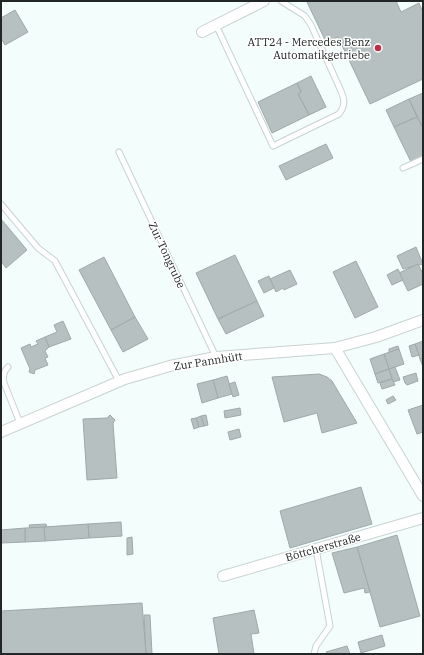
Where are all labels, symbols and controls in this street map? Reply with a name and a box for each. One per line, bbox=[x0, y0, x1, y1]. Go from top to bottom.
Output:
place label: ATT24 - Mercedes Benz Automatikgetriebe bbox=[248, 35, 370, 62]
marker: ATT24 - Mercedes Benz Automatikgetriebe bbox=[373, 43, 383, 53]
street label: Zur Tongrube bbox=[146, 220, 189, 290]
street label: Zur Pannhütt bbox=[173, 349, 243, 373]
street label: Böttcherstraße bbox=[284, 530, 362, 564]

